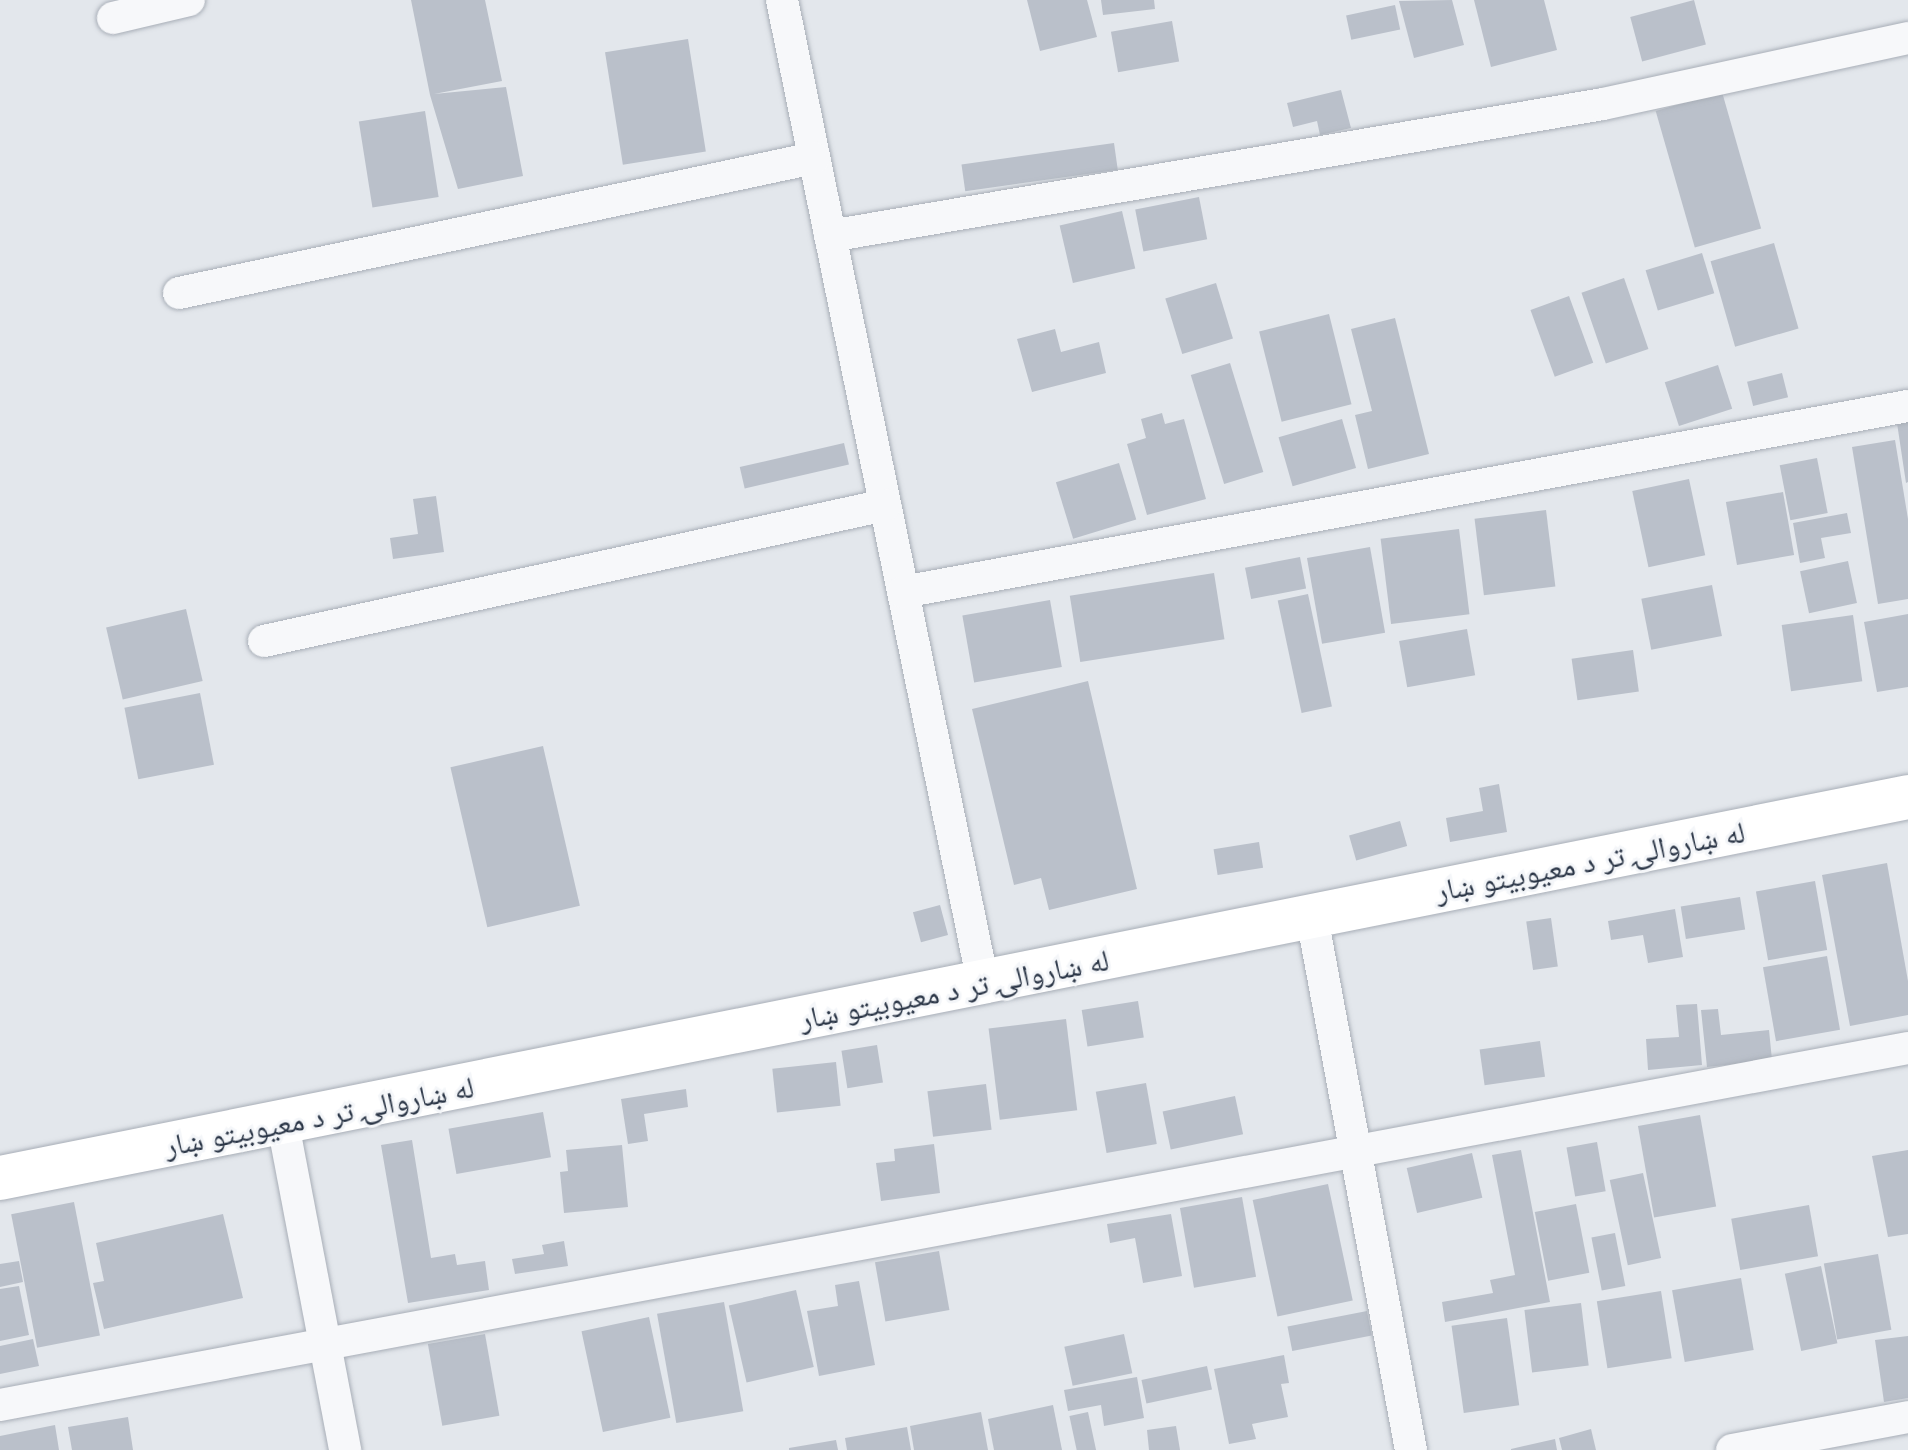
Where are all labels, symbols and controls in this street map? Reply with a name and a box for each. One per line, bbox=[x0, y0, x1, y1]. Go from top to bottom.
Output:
street label: له ښاروالۍ تر د معیوبیتو ښار bbox=[1432, 813, 1748, 909]
street label: له ښاروالۍ تر د معیوبیتو ښار bbox=[796, 941, 1112, 1037]
street label: له ښاروالۍ تر د معیوبیتو ښار bbox=[161, 1068, 477, 1164]

